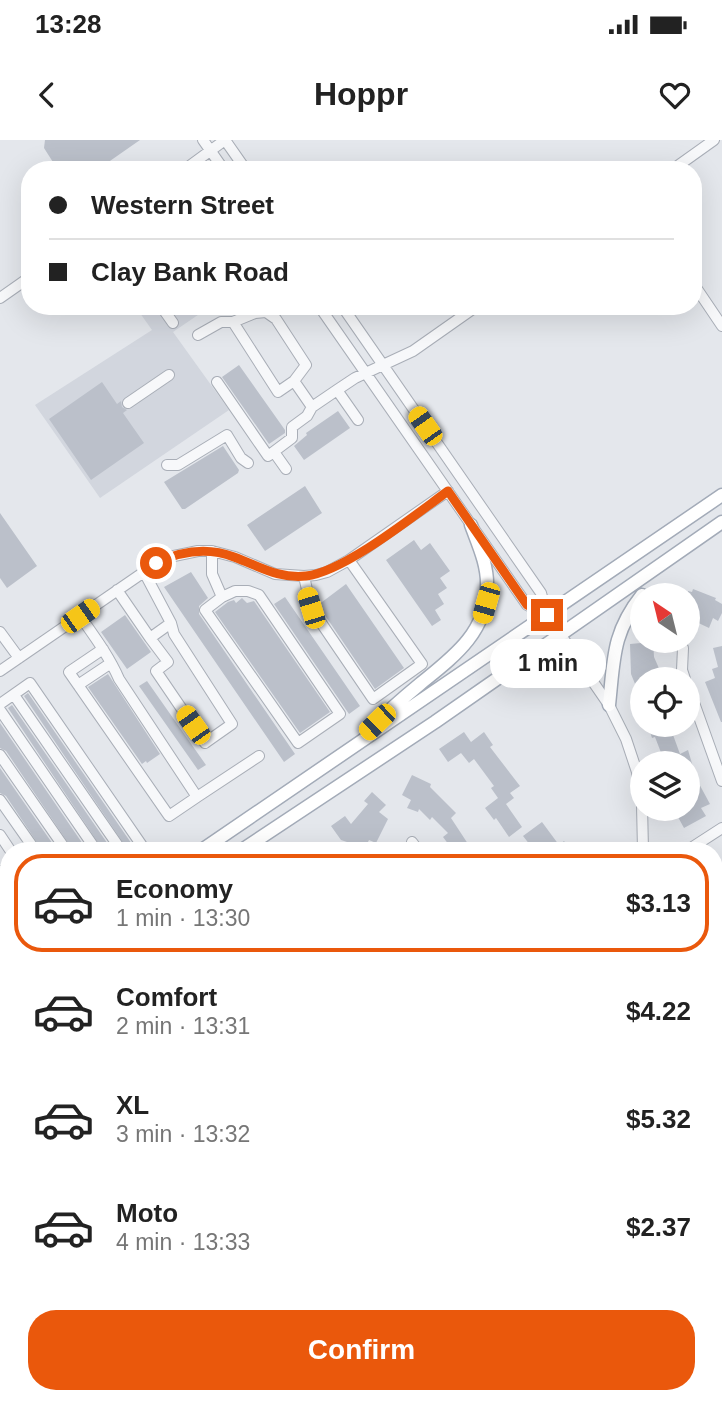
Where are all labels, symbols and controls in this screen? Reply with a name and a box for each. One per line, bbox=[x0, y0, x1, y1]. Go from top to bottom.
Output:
text: 13:28 bbox=[35, 9, 102, 39]
icon: back bbox=[28, 76, 66, 114]
text: Hoppr bbox=[314, 76, 408, 112]
icon: heart bbox=[656, 76, 694, 114]
text: Western Street bbox=[91, 190, 274, 220]
text: Clay Bank Road bbox=[91, 257, 289, 287]
car bbox=[405, 403, 446, 449]
route start bbox=[140, 547, 172, 579]
car bbox=[471, 580, 502, 626]
north arrow bbox=[630, 583, 700, 653]
map controls bbox=[630, 583, 700, 821]
car bbox=[295, 585, 328, 631]
car bbox=[57, 595, 104, 637]
route end bbox=[531, 599, 563, 631]
callout: 1 min bbox=[489, 640, 605, 688]
text: 1 min bbox=[518, 650, 578, 676]
button: locate bbox=[630, 667, 700, 737]
car bbox=[355, 700, 400, 744]
car bbox=[173, 702, 214, 748]
button: layers bbox=[630, 751, 700, 821]
icon: car bbox=[32, 872, 95, 935]
text: Economy bbox=[116, 874, 233, 904]
text: $3.13 bbox=[626, 888, 691, 918]
text: 1 min · 13:30 bbox=[116, 905, 250, 931]
icon: car bbox=[32, 980, 95, 1043]
text: Comfort bbox=[116, 982, 217, 1012]
text: $4.22 bbox=[626, 996, 691, 1026]
text: 2 min · 13:31 bbox=[116, 1013, 250, 1039]
icon: car bbox=[32, 1088, 95, 1151]
text: XL bbox=[116, 1090, 149, 1120]
text: $5.32 bbox=[626, 1104, 691, 1134]
text: 3 min · 13:32 bbox=[116, 1121, 250, 1147]
icon: car bbox=[32, 1196, 95, 1259]
text: Moto bbox=[116, 1198, 178, 1228]
text: $2.37 bbox=[626, 1212, 691, 1242]
text: 4 min · 13:33 bbox=[116, 1229, 250, 1255]
button: Confirm bbox=[28, 1310, 695, 1390]

